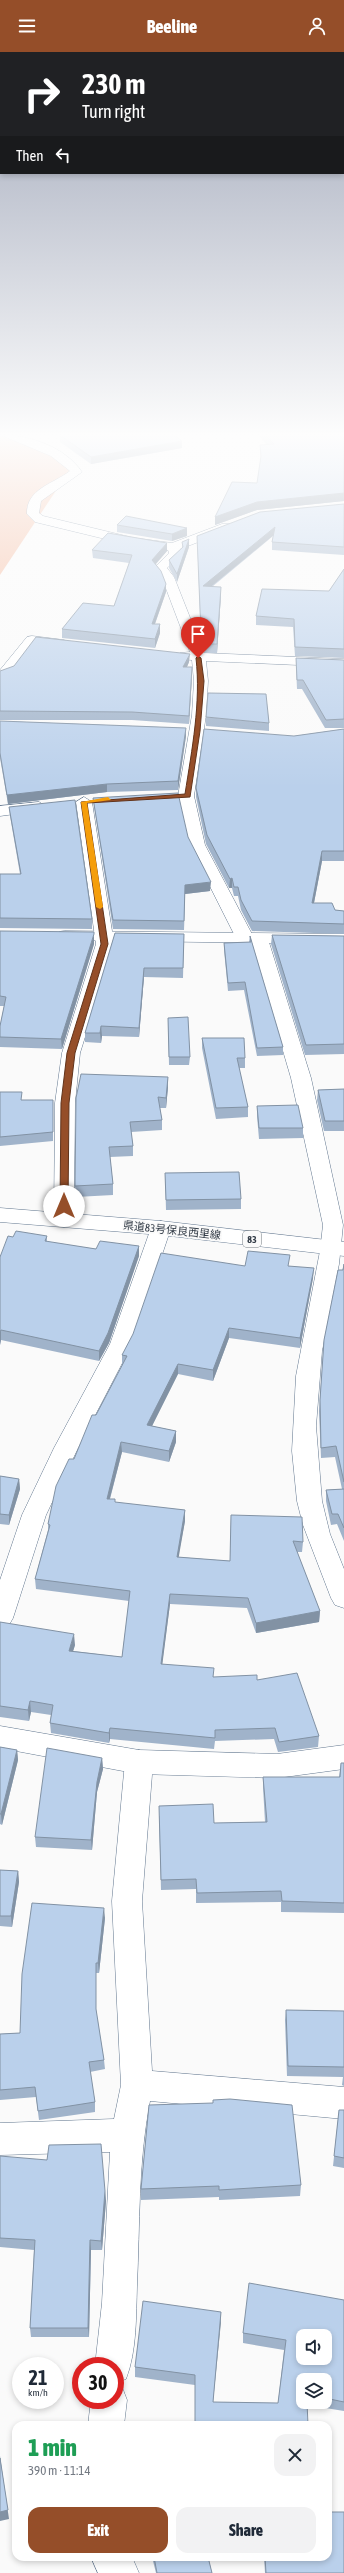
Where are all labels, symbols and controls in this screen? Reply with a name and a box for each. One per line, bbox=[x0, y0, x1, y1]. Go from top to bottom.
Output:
icon: menu bbox=[16, 15, 38, 37]
icon: person bbox=[306, 15, 328, 37]
text: Beeline bbox=[147, 16, 197, 37]
icon: right bbox=[16, 68, 68, 120]
text: 230 m bbox=[82, 68, 145, 100]
text: Turn right bbox=[82, 101, 145, 122]
icon: left bbox=[52, 144, 74, 166]
text: Then bbox=[16, 147, 44, 164]
pin bbox=[181, 617, 215, 658]
icon: arrive bbox=[187, 623, 209, 645]
position arrow bbox=[43, 1185, 85, 1227]
street label: 県道83号保良西里線 bbox=[122, 1219, 222, 1241]
road number: 83 bbox=[243, 1231, 261, 1247]
map controls bbox=[296, 2329, 332, 2409]
button: sound bbox=[296, 2329, 332, 2365]
speed limit sign: 30 bbox=[72, 2357, 124, 2409]
text: 21 bbox=[29, 2366, 47, 2389]
button: layers bbox=[296, 2373, 332, 2409]
text: km/h bbox=[28, 2387, 48, 2398]
text: 1 min bbox=[28, 2434, 77, 2461]
button: close bbox=[274, 2434, 316, 2476]
text: 390 m · 11:14 bbox=[28, 2463, 91, 2478]
button: Exit bbox=[28, 2507, 168, 2553]
button: Share bbox=[176, 2507, 316, 2553]

